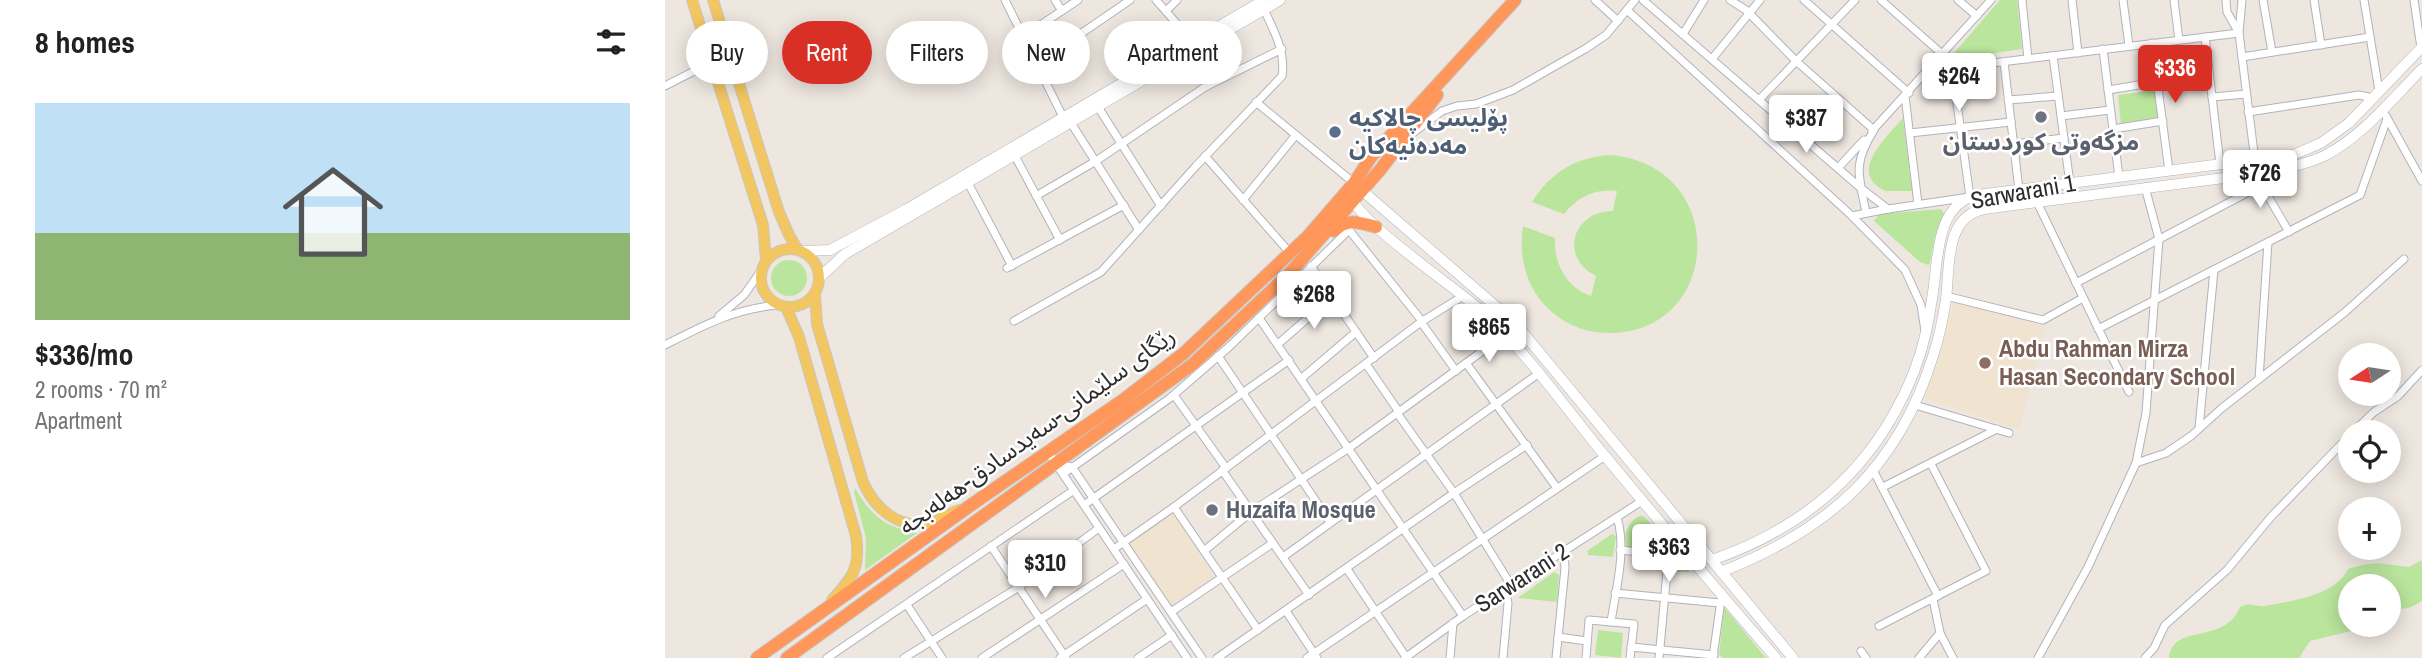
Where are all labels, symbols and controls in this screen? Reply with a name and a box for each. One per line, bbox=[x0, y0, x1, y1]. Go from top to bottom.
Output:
chip: Buy bbox=[686, 21, 768, 84]
chip: Rent bbox=[782, 21, 872, 84]
chip: Filters bbox=[886, 21, 988, 84]
chip: New bbox=[1002, 21, 1090, 84]
chip: Apartment bbox=[1104, 21, 1242, 84]
text: 8 homes bbox=[35, 22, 135, 62]
icon: filters bbox=[592, 23, 630, 61]
pin: $336 bbox=[2134, 46, 2216, 105]
text: $336 bbox=[2154, 52, 2196, 83]
pin: $264 bbox=[1918, 54, 2000, 113]
text: $264 bbox=[1938, 60, 1980, 91]
pin: $387 bbox=[1765, 96, 1847, 155]
place label: پۆلیسی چالاکیە مەدەنیەکان bbox=[1349, 101, 1508, 161]
text: $387 bbox=[1785, 102, 1827, 133]
marker: مزگەوتی کوردستان bbox=[2033, 109, 2049, 125]
marker: پۆلیسی چالاکیە مەدەنیەکان bbox=[1327, 124, 1343, 140]
place label: مزگەوتی کوردستان bbox=[1943, 125, 2139, 157]
icon: home bbox=[270, 149, 396, 275]
pin: $726 bbox=[2219, 150, 2301, 210]
text: $726 bbox=[2239, 157, 2281, 188]
street label: Sarwarani 1 bbox=[1968, 166, 2078, 216]
pin: $268 bbox=[1273, 272, 1355, 331]
text: $268 bbox=[1293, 278, 1335, 309]
pin: $865 bbox=[1448, 304, 1530, 364]
text: $865 bbox=[1468, 311, 1510, 342]
street label: رێگای سلێمانی-سەیدسادق-هەلەبجە bbox=[892, 319, 1181, 541]
place label: Abdu Rahman Mirza Hasan Secondary School bbox=[1999, 332, 2235, 392]
text: $336/mo bbox=[35, 334, 133, 374]
north arrow bbox=[2338, 343, 2401, 406]
map controls bbox=[2338, 343, 2401, 637]
marker: Abdu Rahman Mirza Hasan Secondary School bbox=[1977, 355, 1993, 371]
text: 2 rooms · 70 m² bbox=[35, 374, 167, 405]
text: Apartment bbox=[35, 405, 122, 436]
button: locate bbox=[2338, 420, 2401, 483]
place label: Huzaifa Mosque bbox=[1226, 493, 1376, 525]
button: + bbox=[2338, 497, 2401, 560]
marker: Huzaifa Mosque bbox=[1204, 502, 1220, 518]
pin: $363 bbox=[1628, 524, 1710, 584]
text: $363 bbox=[1648, 531, 1690, 562]
street label: Sarwarani 2 bbox=[1468, 535, 1575, 619]
pin: $310 bbox=[1004, 540, 1086, 600]
text: $310 bbox=[1024, 547, 1066, 578]
button: − bbox=[2338, 574, 2401, 637]

